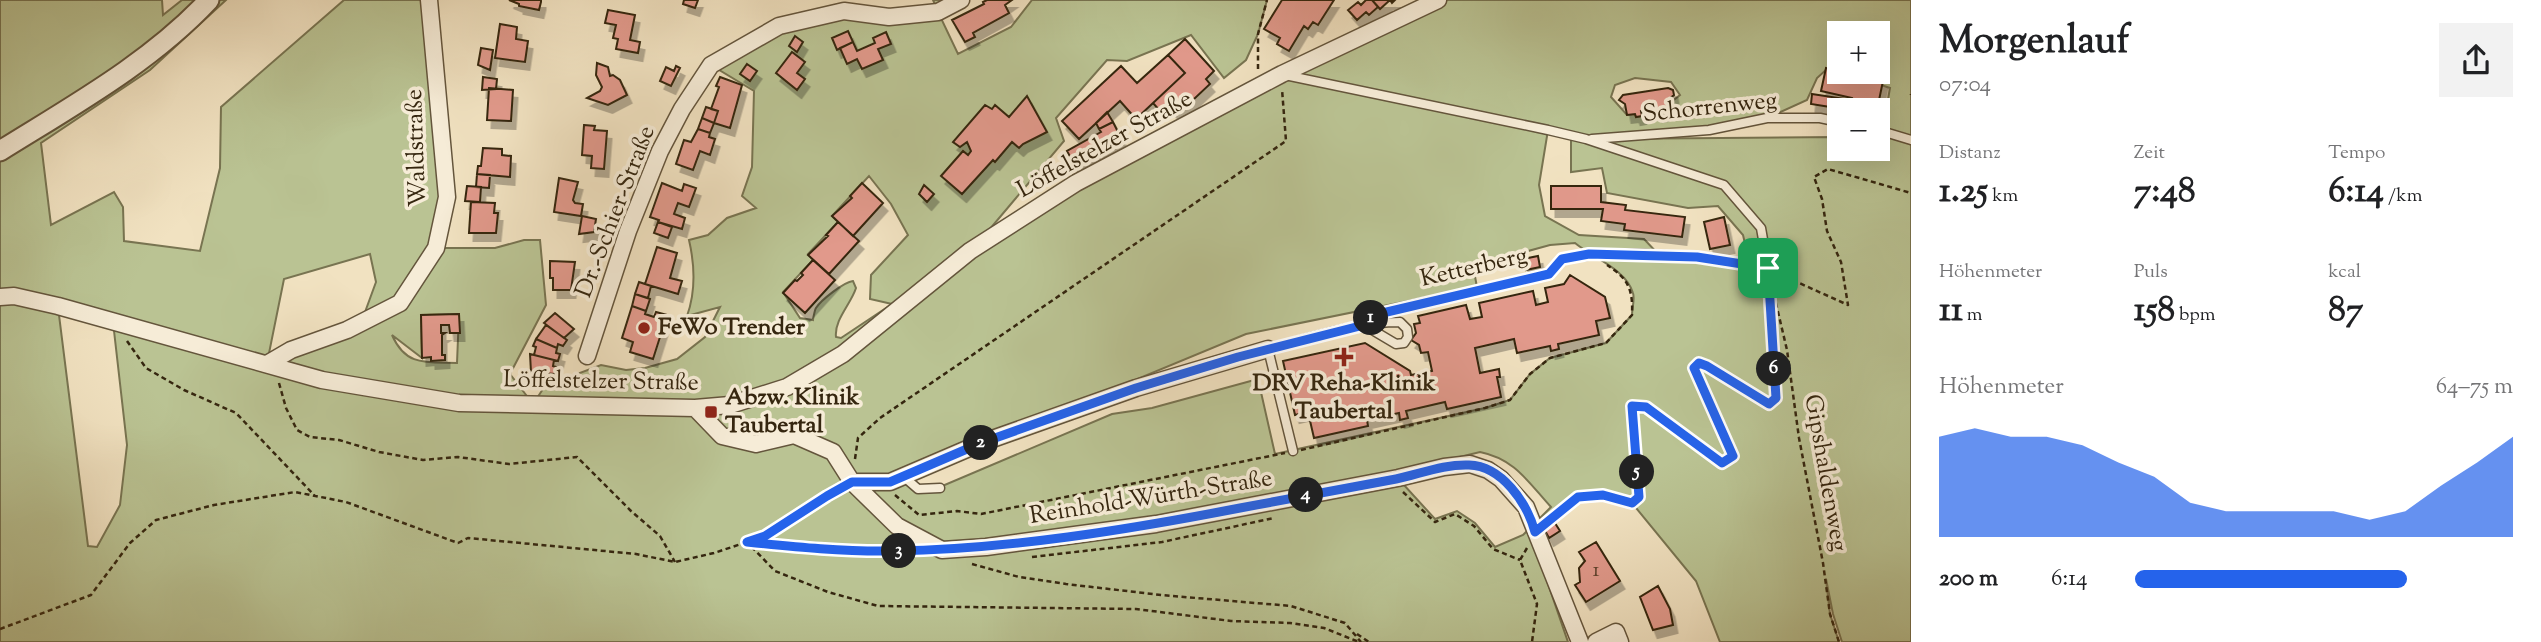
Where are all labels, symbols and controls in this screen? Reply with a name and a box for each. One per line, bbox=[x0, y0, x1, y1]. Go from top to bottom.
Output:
text: Morgenlauf bbox=[1939, 16, 2130, 70]
map controls bbox=[1827, 21, 1890, 161]
button: + bbox=[1827, 21, 1890, 84]
button: share bbox=[2439, 23, 2513, 97]
text: 07:04 bbox=[1939, 69, 1991, 102]
street label: Löffelstelzer Straße bbox=[1011, 83, 1199, 207]
street label: Schorrenweg bbox=[1641, 84, 1779, 132]
street label: Waldstraße bbox=[398, 89, 436, 207]
button: − bbox=[1827, 98, 1890, 161]
street label: Dr.-Schier-Straße bbox=[568, 121, 664, 303]
text: Distanz bbox=[1939, 140, 2001, 167]
text: Zeit bbox=[2134, 140, 2165, 167]
text: Tempo bbox=[2328, 140, 2385, 167]
text: 1.25 bbox=[1939, 167, 1988, 218]
text: 7:48 bbox=[2134, 167, 2195, 218]
text: 6:14 bbox=[2328, 167, 2384, 218]
text: km bbox=[1988, 183, 2018, 210]
text: /km bbox=[2384, 183, 2422, 210]
pin bbox=[1738, 238, 1798, 298]
street label: Ketterberg bbox=[1417, 239, 1531, 297]
icon: arrive bbox=[1749, 249, 1787, 287]
text: Höhenmeter bbox=[1939, 259, 2042, 286]
text: Puls bbox=[2134, 259, 2168, 286]
text: kcal bbox=[2328, 259, 2361, 286]
text: 11 bbox=[1939, 286, 1963, 337]
text: 158 bbox=[2134, 286, 2175, 337]
text: 87 bbox=[2328, 286, 2363, 337]
pin: 1 bbox=[1354, 300, 1388, 336]
text: m bbox=[1963, 302, 1983, 329]
text: bpm bbox=[2175, 302, 2216, 329]
text: 1 bbox=[1367, 304, 1374, 331]
place label: FeWo Trender bbox=[658, 311, 806, 345]
marker: FeWo Trender bbox=[636, 320, 652, 336]
marker: DRV Reha-Klinik Taubertal bbox=[1334, 347, 1354, 367]
pin: 6 bbox=[1756, 352, 1792, 386]
text: 6 bbox=[1769, 355, 1778, 382]
street label: Löffelstelzer Straße bbox=[503, 363, 699, 401]
place label: DRV Reha-Klinik Taubertal bbox=[1252, 367, 1437, 429]
text: Höhenmeter bbox=[1939, 371, 2064, 404]
text: 64–75 m bbox=[2436, 371, 2513, 404]
place label: Abzw. Klinik Taubertal bbox=[725, 381, 860, 443]
street label: Gipshaldenweg bbox=[1794, 392, 1856, 554]
marker: Abzw. Klinik Taubertal bbox=[703, 404, 719, 420]
pin: 2 bbox=[964, 426, 998, 460]
text: 2 bbox=[976, 429, 985, 456]
pin: 5 bbox=[1620, 454, 1654, 490]
text: 5 bbox=[1633, 458, 1640, 485]
street label: Reinhold-Würth-Straße bbox=[1027, 462, 1275, 534]
pin: 4 bbox=[1288, 477, 1324, 512]
text: 4 bbox=[1301, 481, 1310, 508]
pin: 3 bbox=[881, 534, 916, 568]
text: 3 bbox=[895, 537, 902, 564]
house number: 1 bbox=[1592, 556, 1600, 586]
text: 200 m bbox=[1939, 563, 1998, 596]
text: 6:14 bbox=[2051, 563, 2088, 596]

